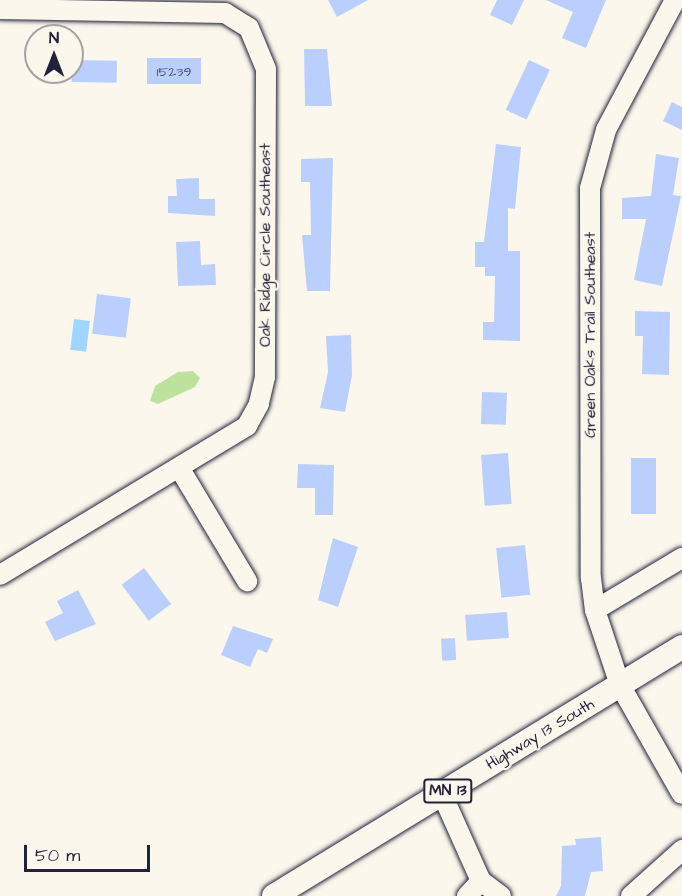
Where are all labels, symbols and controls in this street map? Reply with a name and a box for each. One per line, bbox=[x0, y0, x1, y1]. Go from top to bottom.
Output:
north arrow bbox=[24, 24, 84, 84]
text: N bbox=[49, 27, 59, 49]
house number: 15239 bbox=[157, 64, 191, 80]
street label: Oak Ridge Circle Southeast bbox=[255, 143, 275, 347]
street label: Green Oaks Trail Southeast bbox=[580, 232, 600, 438]
street label: Highway 13 South bbox=[482, 694, 598, 774]
road number: MN 13 bbox=[422, 779, 474, 803]
scale bar bbox=[27, 833, 153, 871]
text: 50 m bbox=[35, 843, 80, 868]

